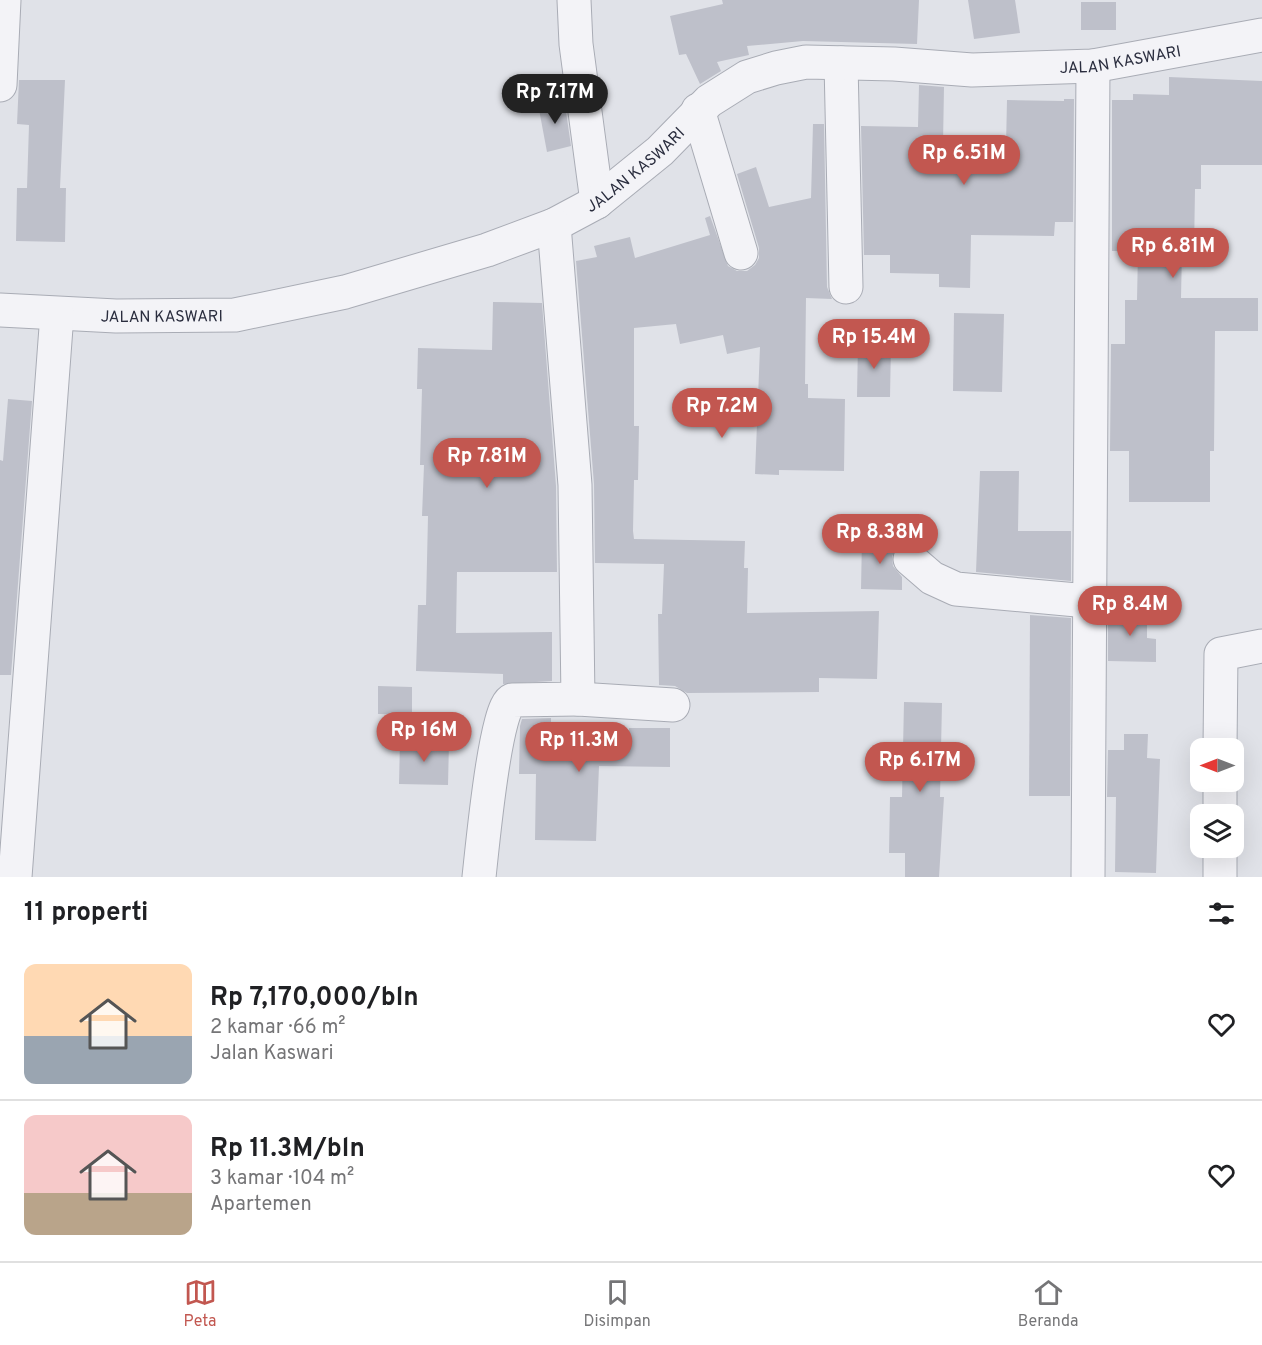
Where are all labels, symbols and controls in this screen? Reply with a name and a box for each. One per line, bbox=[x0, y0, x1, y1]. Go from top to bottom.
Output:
street label: JALAN KASWARI bbox=[1059, 42, 1183, 79]
pin: Rp 7.17M bbox=[493, 74, 617, 125]
text: Rp 7.17M bbox=[516, 80, 594, 106]
street label: JALAN KASWARI bbox=[583, 124, 690, 218]
pin: Rp 6.51M bbox=[902, 135, 1026, 186]
text: Rp 6.51M bbox=[922, 141, 1006, 167]
pin: Rp 6.81M bbox=[1111, 228, 1235, 279]
text: Rp 6.81M bbox=[1131, 234, 1215, 260]
street label: JALAN KASWARI bbox=[100, 307, 223, 328]
pin: Rp 15.4M bbox=[812, 319, 936, 370]
text: Rp 15.4M bbox=[832, 325, 916, 351]
pin: Rp 7.2M bbox=[667, 388, 777, 439]
text: Rp 7.2M bbox=[686, 394, 758, 420]
pin: Rp 7.81M bbox=[425, 438, 549, 489]
text: Rp 7.81M bbox=[447, 444, 527, 470]
pin: Rp 8.38M bbox=[818, 514, 942, 565]
text: Rp 8.38M bbox=[836, 520, 924, 546]
pin: Rp 8.4M bbox=[1075, 586, 1185, 637]
text: Rp 8.4M bbox=[1092, 592, 1168, 618]
pin: Rp 16M bbox=[375, 712, 473, 763]
text: Rp 16M bbox=[391, 718, 457, 744]
pin: Rp 11.3M bbox=[517, 722, 641, 773]
text: Rp 11.3M bbox=[539, 728, 619, 754]
north arrow bbox=[1190, 738, 1244, 792]
map controls bbox=[1190, 738, 1244, 858]
pin: Rp 6.17M bbox=[858, 742, 982, 793]
text: Rp 6.17M bbox=[879, 748, 961, 774]
button: layers bbox=[1190, 804, 1244, 858]
text: 11 properti bbox=[24, 897, 148, 930]
icon: filters bbox=[1205, 897, 1238, 930]
text: Rp 7,170,000/bln bbox=[210, 982, 419, 1015]
icon: home bbox=[72, 988, 144, 1060]
icon: heart bbox=[1205, 1008, 1238, 1041]
text: 2 kamar · 66 m² bbox=[210, 1015, 346, 1041]
text: Jalan Kaswari bbox=[210, 1041, 334, 1067]
text: Rp 11.3M/bln bbox=[210, 1133, 365, 1166]
icon: home bbox=[72, 1139, 144, 1211]
icon: heart bbox=[1205, 1159, 1238, 1192]
text: 3 kamar · 104 m² bbox=[210, 1166, 354, 1192]
text: Apartemen bbox=[210, 1192, 312, 1218]
tab: Peta bbox=[184, 1276, 217, 1332]
tab: Disimpan bbox=[584, 1276, 651, 1332]
tab: Beranda bbox=[1018, 1276, 1078, 1332]

